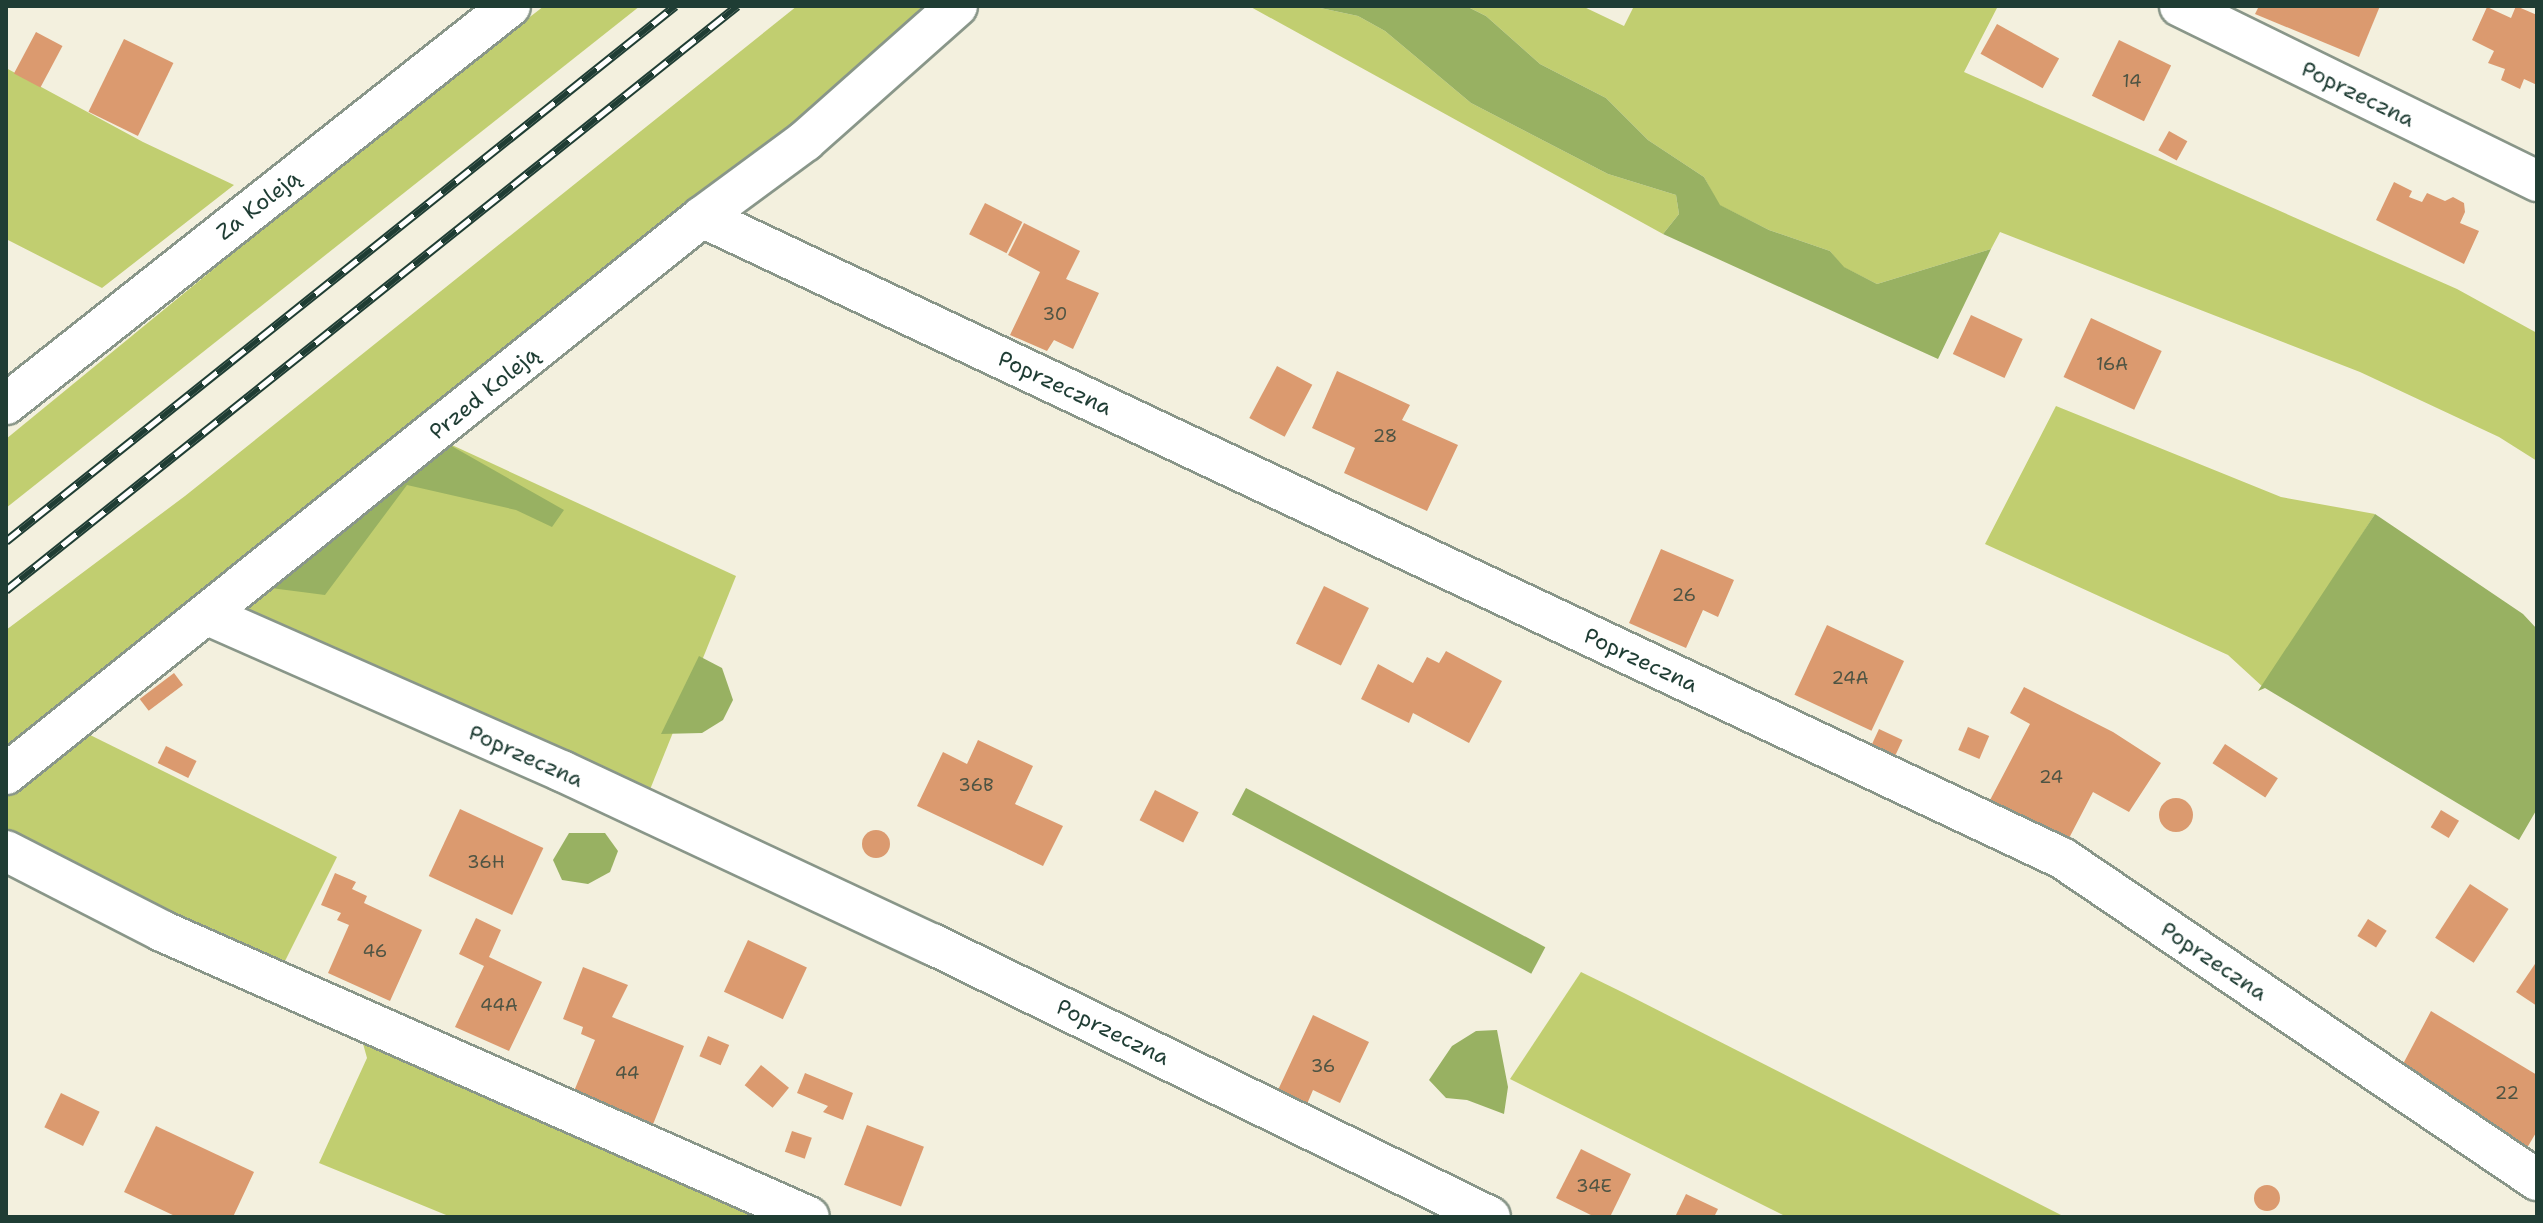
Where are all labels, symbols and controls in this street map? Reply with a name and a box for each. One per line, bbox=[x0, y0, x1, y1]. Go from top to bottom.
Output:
street label: Poprzeczna bbox=[2297, 55, 2419, 133]
house number: 14 bbox=[2122, 70, 2142, 92]
street label: Za Koleją bbox=[211, 164, 305, 246]
house number: 30 bbox=[1043, 303, 1067, 325]
street label: Przed Koleją bbox=[424, 341, 544, 445]
street label: Poprzeczna bbox=[994, 345, 1116, 421]
house number: 16A bbox=[2096, 353, 2128, 375]
house number: 28 bbox=[1373, 425, 1397, 447]
house number: 26 bbox=[1672, 584, 1696, 606]
street label: Poprzeczna bbox=[1580, 622, 1702, 698]
house number: 24A bbox=[1831, 667, 1869, 689]
street label: Poprzeczna bbox=[465, 719, 587, 793]
house number: 24 bbox=[2039, 766, 2063, 788]
house number: 36B bbox=[958, 774, 994, 796]
house number: 36H bbox=[467, 851, 505, 873]
street label: Poprzeczna bbox=[2156, 916, 2272, 1006]
house number: 46 bbox=[363, 940, 387, 962]
street label: Poprzeczna bbox=[1052, 993, 1174, 1071]
house number: 44A bbox=[480, 994, 518, 1016]
house number: 36 bbox=[1311, 1055, 1335, 1077]
house number: 44 bbox=[615, 1062, 639, 1084]
house number: 22 bbox=[2495, 1082, 2519, 1104]
house number: 34E bbox=[1576, 1175, 1612, 1197]

